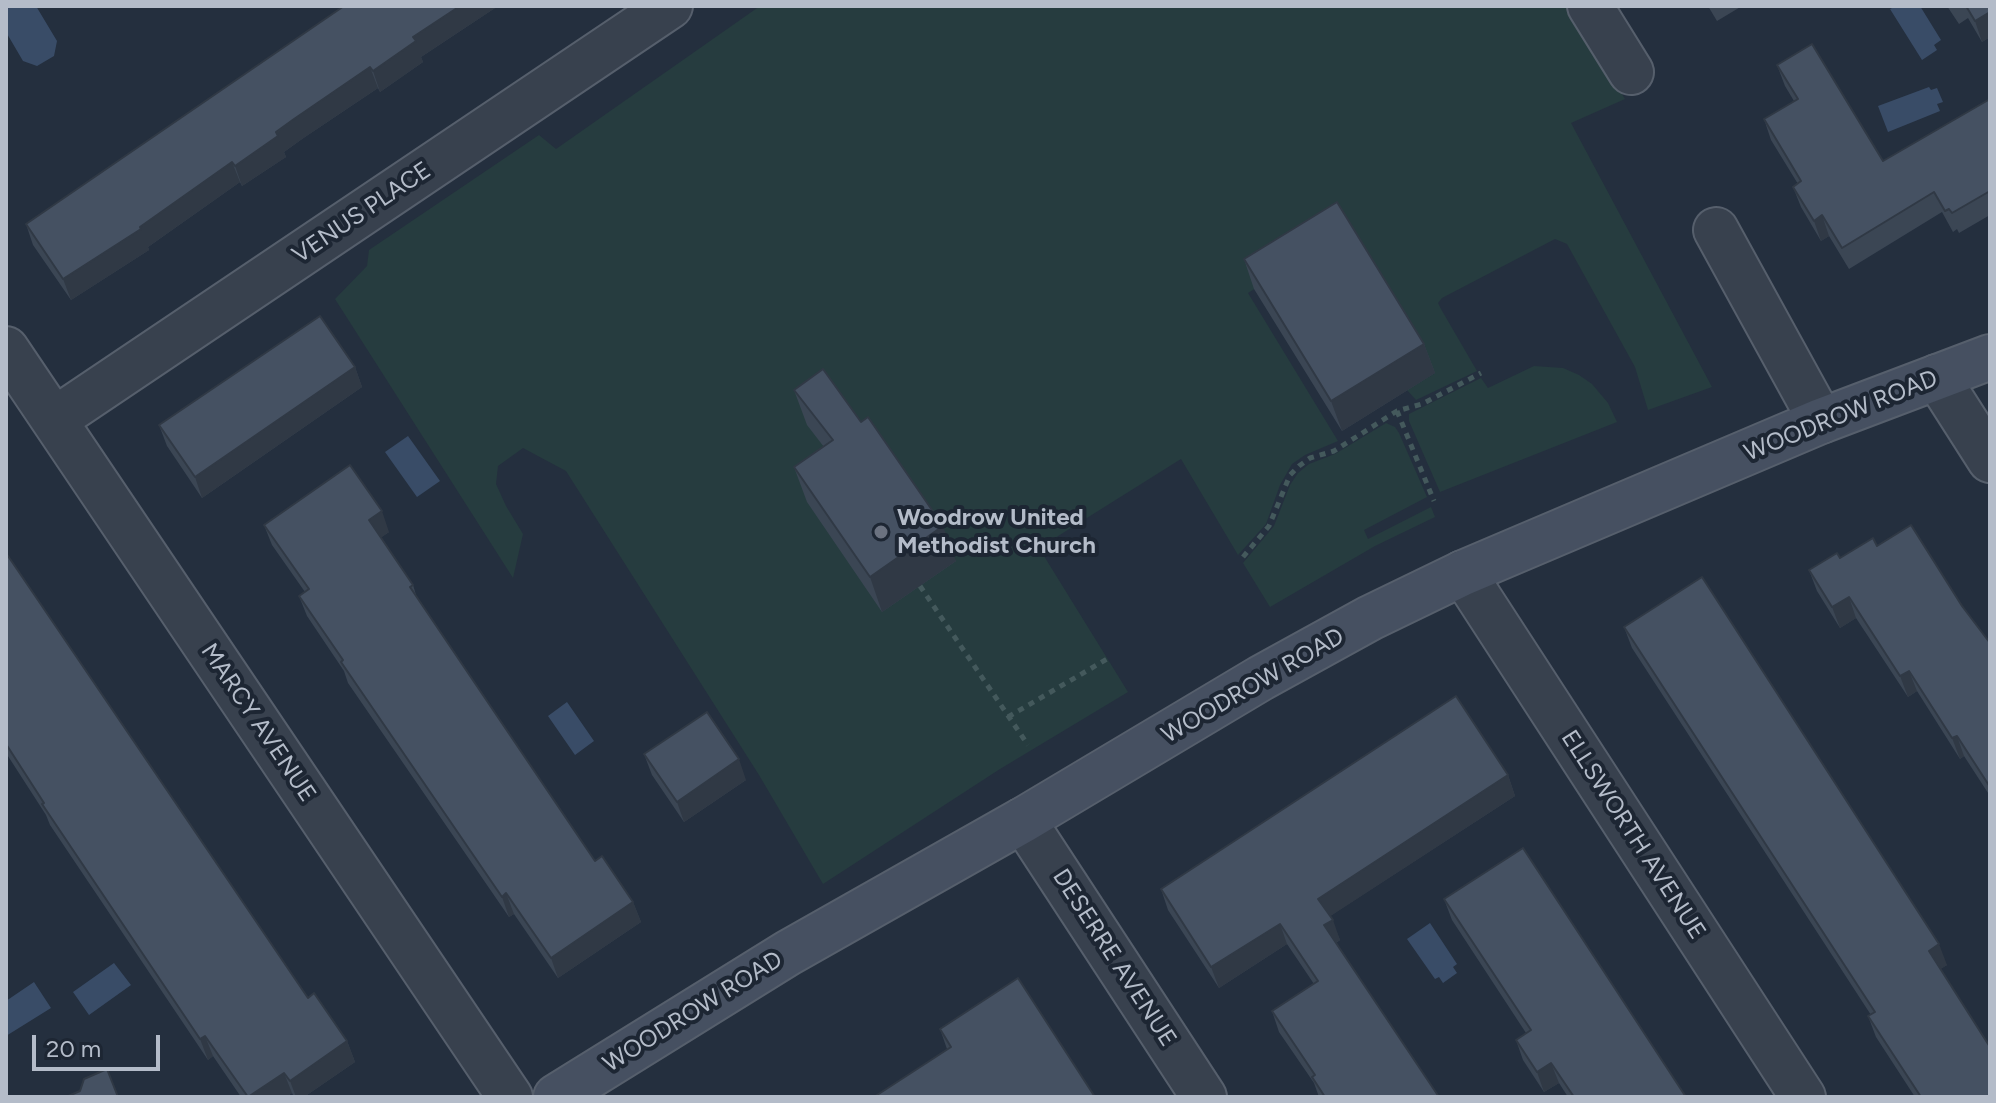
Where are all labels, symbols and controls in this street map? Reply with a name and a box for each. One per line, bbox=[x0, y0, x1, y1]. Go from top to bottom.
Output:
street label: VENUS PLACE bbox=[287, 156, 437, 270]
street label: WOODROW ROAD bbox=[1740, 364, 1942, 468]
place label: Woodrow United Methodist Church bbox=[897, 504, 1096, 560]
marker: Woodrow United Methodist Church bbox=[872, 523, 890, 541]
street label: WOODROW ROAD bbox=[1157, 622, 1349, 750]
street label: MARCY AVENUE bbox=[194, 638, 322, 808]
street label: ELLSWORTH AVENUE bbox=[1555, 725, 1711, 945]
street label: DESERRE AVENUE bbox=[1046, 864, 1182, 1052]
street label: WOODROW ROAD bbox=[598, 945, 788, 1079]
scale bar bbox=[36, 1019, 164, 1069]
text: 20 m bbox=[46, 1034, 101, 1063]

